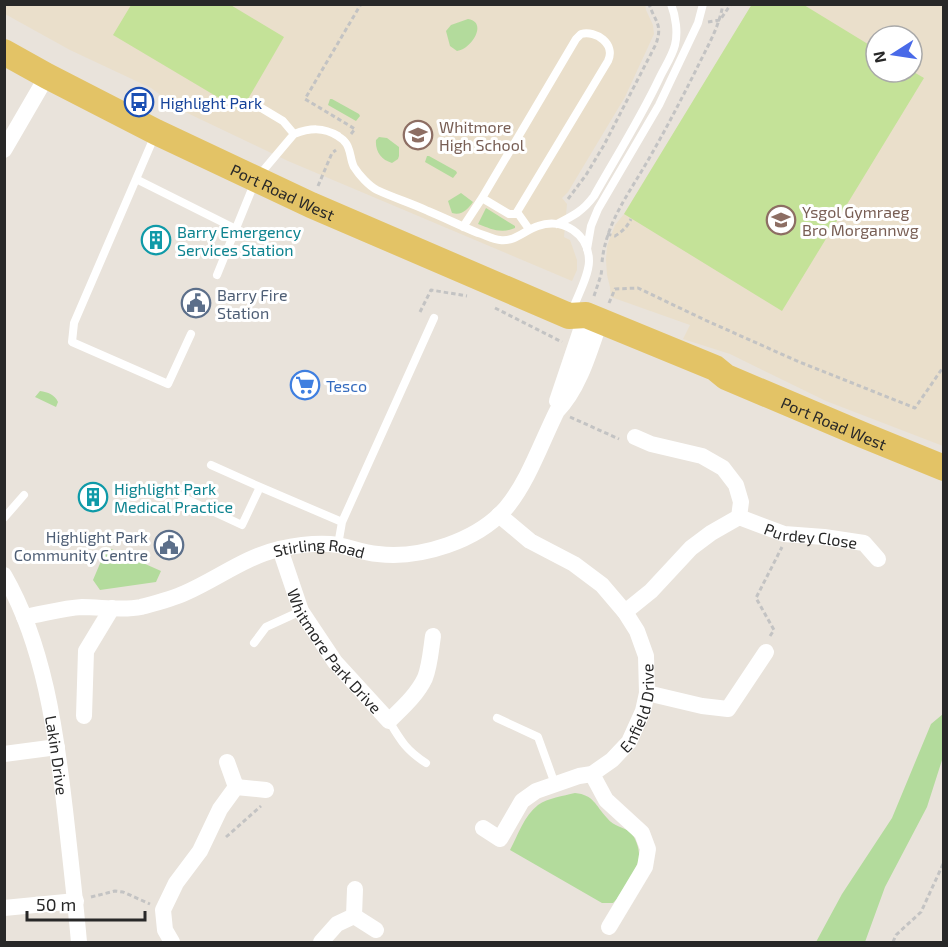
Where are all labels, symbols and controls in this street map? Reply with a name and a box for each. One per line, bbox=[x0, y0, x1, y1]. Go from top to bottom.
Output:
north arrow bbox=[864, 24, 924, 84]
text: N bbox=[868, 50, 889, 65]
bus stop icon: Highlight Park bbox=[123, 86, 155, 118]
place label: Highlight Park bbox=[160, 93, 262, 112]
place label: Whitmore High School bbox=[439, 117, 525, 154]
school or university icon: Whitmore High School bbox=[402, 119, 434, 151]
street label: Port Road West bbox=[228, 159, 338, 224]
place label: Ysgol Gymraeg Bro Morgannwg bbox=[802, 202, 919, 239]
school or university icon: Ysgol Gymraeg Bro Morgannwg bbox=[765, 204, 797, 236]
place label: Barry Emergency Services Station bbox=[177, 222, 302, 259]
building icon: Barry Emergency Services Station bbox=[140, 224, 172, 256]
place label: Barry Fire Station bbox=[217, 285, 288, 322]
public building icon: Barry Fire Station bbox=[180, 287, 212, 319]
supermarket icon: Tesco bbox=[289, 369, 321, 401]
place label: Tesco bbox=[326, 376, 367, 395]
street label: Port Road West bbox=[779, 392, 890, 453]
place label: Highlight Park Medical Practice bbox=[114, 479, 233, 516]
building icon: Highlight Park Medical Practice bbox=[77, 481, 109, 513]
street label: Purdey Close bbox=[762, 518, 859, 551]
place label: Highlight Park Community Centre bbox=[14, 527, 148, 564]
public building icon: Highlight Park Community Centre bbox=[153, 529, 185, 561]
street label: Stirling Road bbox=[271, 534, 367, 561]
street label: Whitmore Park Drive bbox=[284, 586, 386, 717]
street label: Enfield Drive bbox=[615, 663, 657, 756]
street label: Lakin Drive bbox=[42, 714, 73, 796]
scale bar bbox=[27, 884, 146, 922]
text: 50 m bbox=[36, 893, 76, 915]

